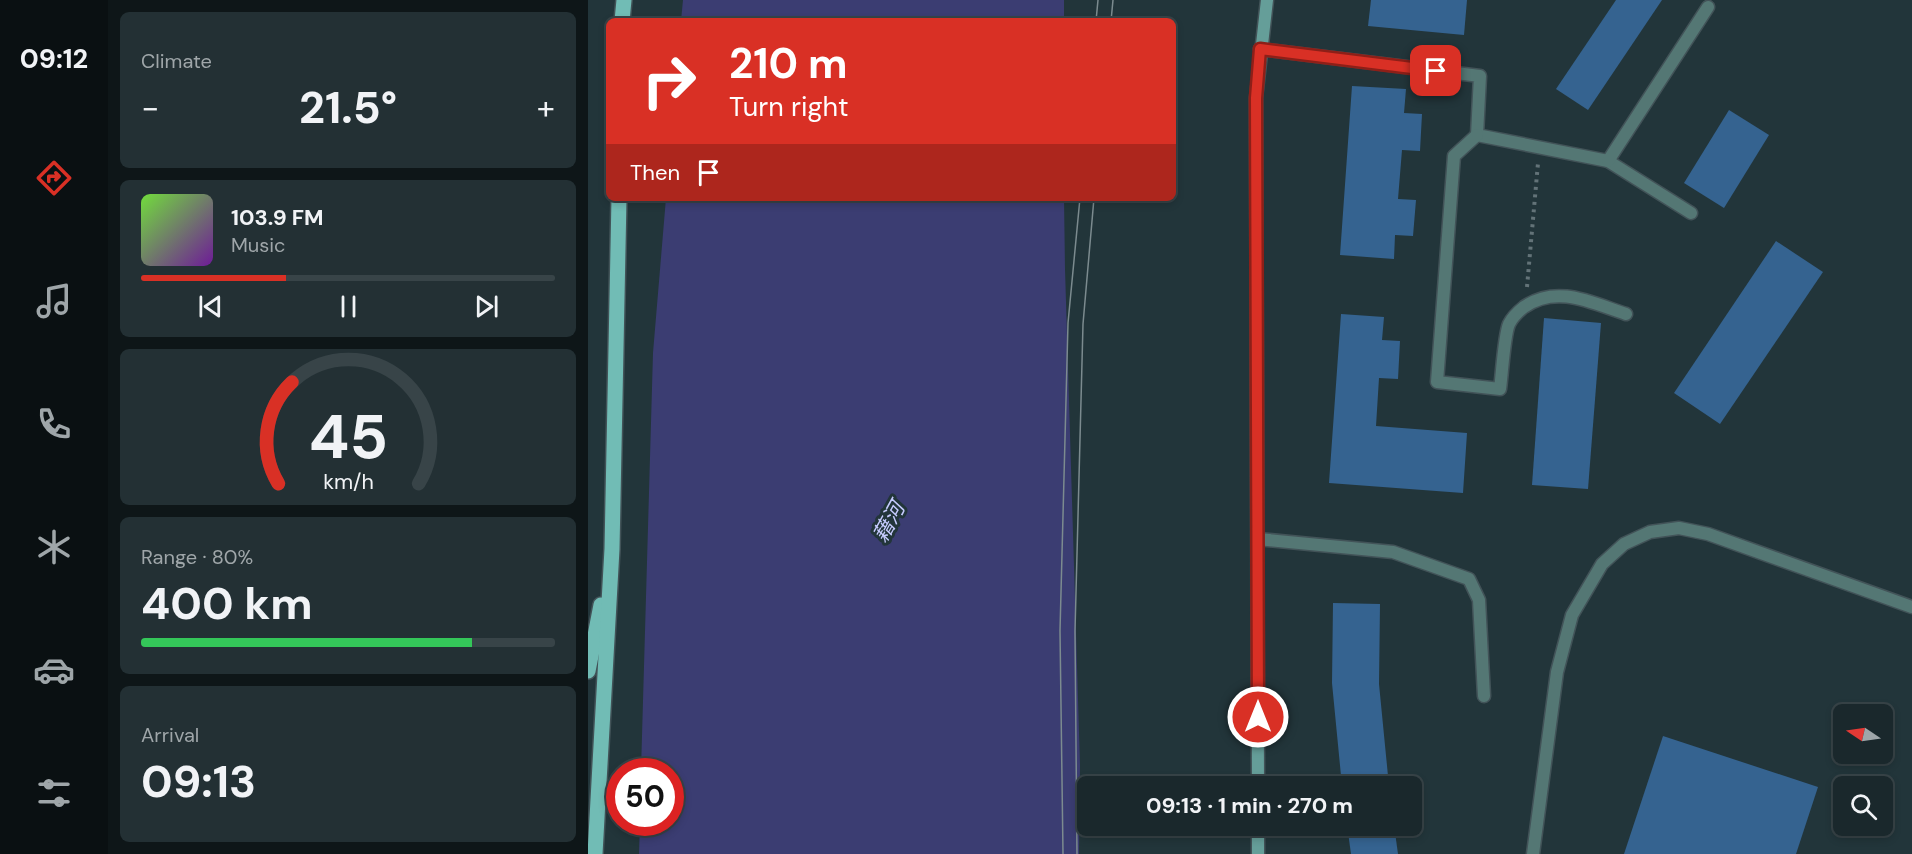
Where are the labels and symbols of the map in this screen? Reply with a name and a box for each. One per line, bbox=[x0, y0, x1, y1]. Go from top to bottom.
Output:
pin bbox=[1410, 45, 1461, 96]
water label: 藉河 bbox=[867, 493, 913, 547]
position arrow bbox=[1226, 685, 1290, 749]
north arrow bbox=[1833, 704, 1893, 764]
speed limit sign: 50 bbox=[606, 758, 684, 836]

